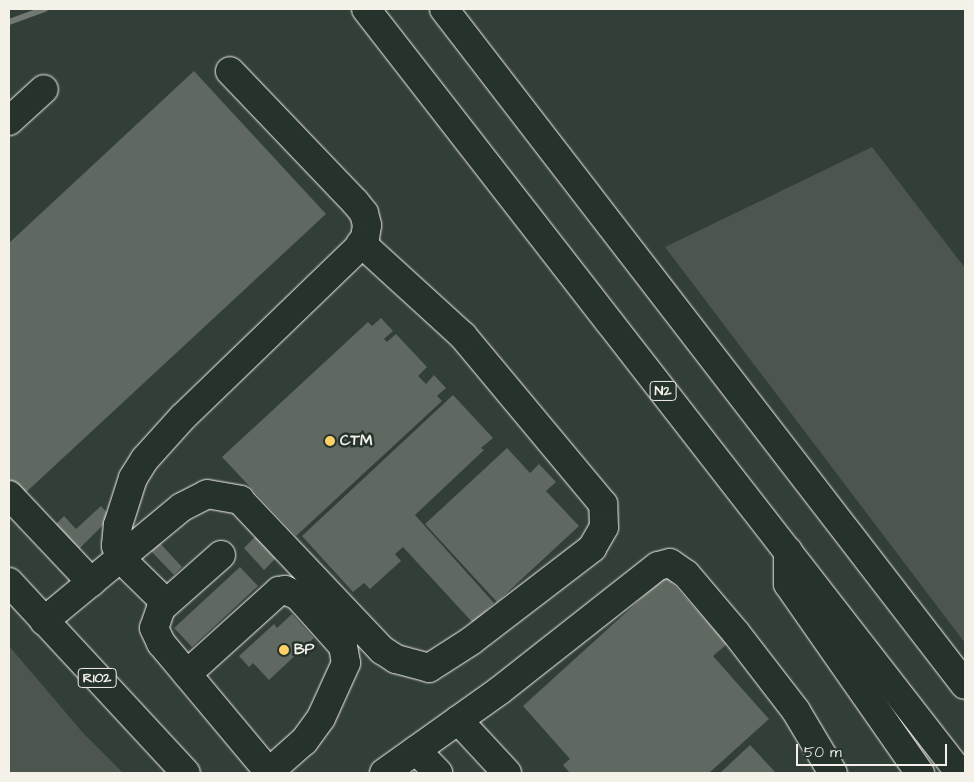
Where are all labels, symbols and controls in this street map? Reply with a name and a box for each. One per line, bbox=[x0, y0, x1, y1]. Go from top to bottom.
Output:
road number: N2 bbox=[649, 380, 677, 402]
place label: CTM bbox=[340, 432, 372, 450]
marker: CTM bbox=[324, 435, 336, 447]
place label: BP bbox=[294, 641, 314, 659]
marker: BP bbox=[278, 644, 290, 656]
road number: R102 bbox=[77, 666, 117, 690]
scale bar bbox=[799, 734, 950, 766]
text: 50 m bbox=[804, 742, 842, 763]

